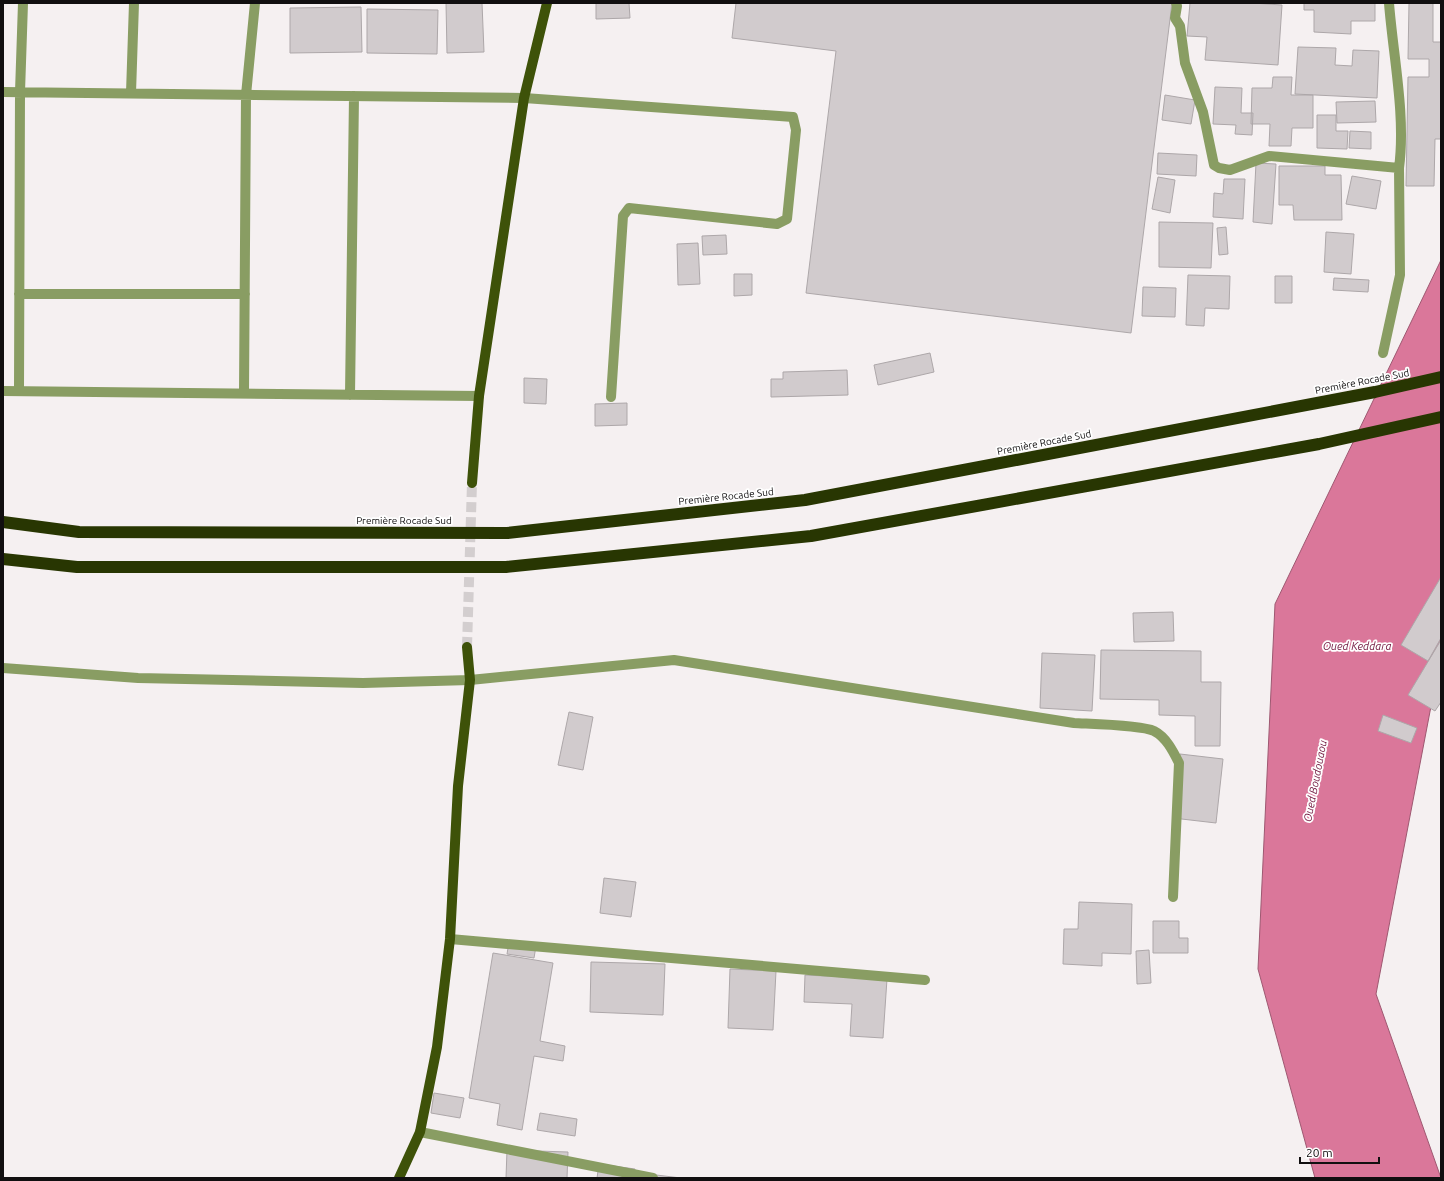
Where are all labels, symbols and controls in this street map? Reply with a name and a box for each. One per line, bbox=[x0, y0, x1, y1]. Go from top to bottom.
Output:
street label: Première Rocade Sud bbox=[1314, 367, 1410, 396]
street label: Première Rocade Sud bbox=[996, 428, 1092, 457]
street label: Première Rocade Sud bbox=[678, 486, 774, 507]
street label: Première Rocade Sud bbox=[356, 515, 452, 526]
water label: Oued Keddara bbox=[1323, 640, 1391, 652]
water label: Oued Boudouaou bbox=[1301, 739, 1329, 823]
scale bar bbox=[1300, 1139, 1379, 1165]
text: 20 m bbox=[1306, 1146, 1333, 1159]

